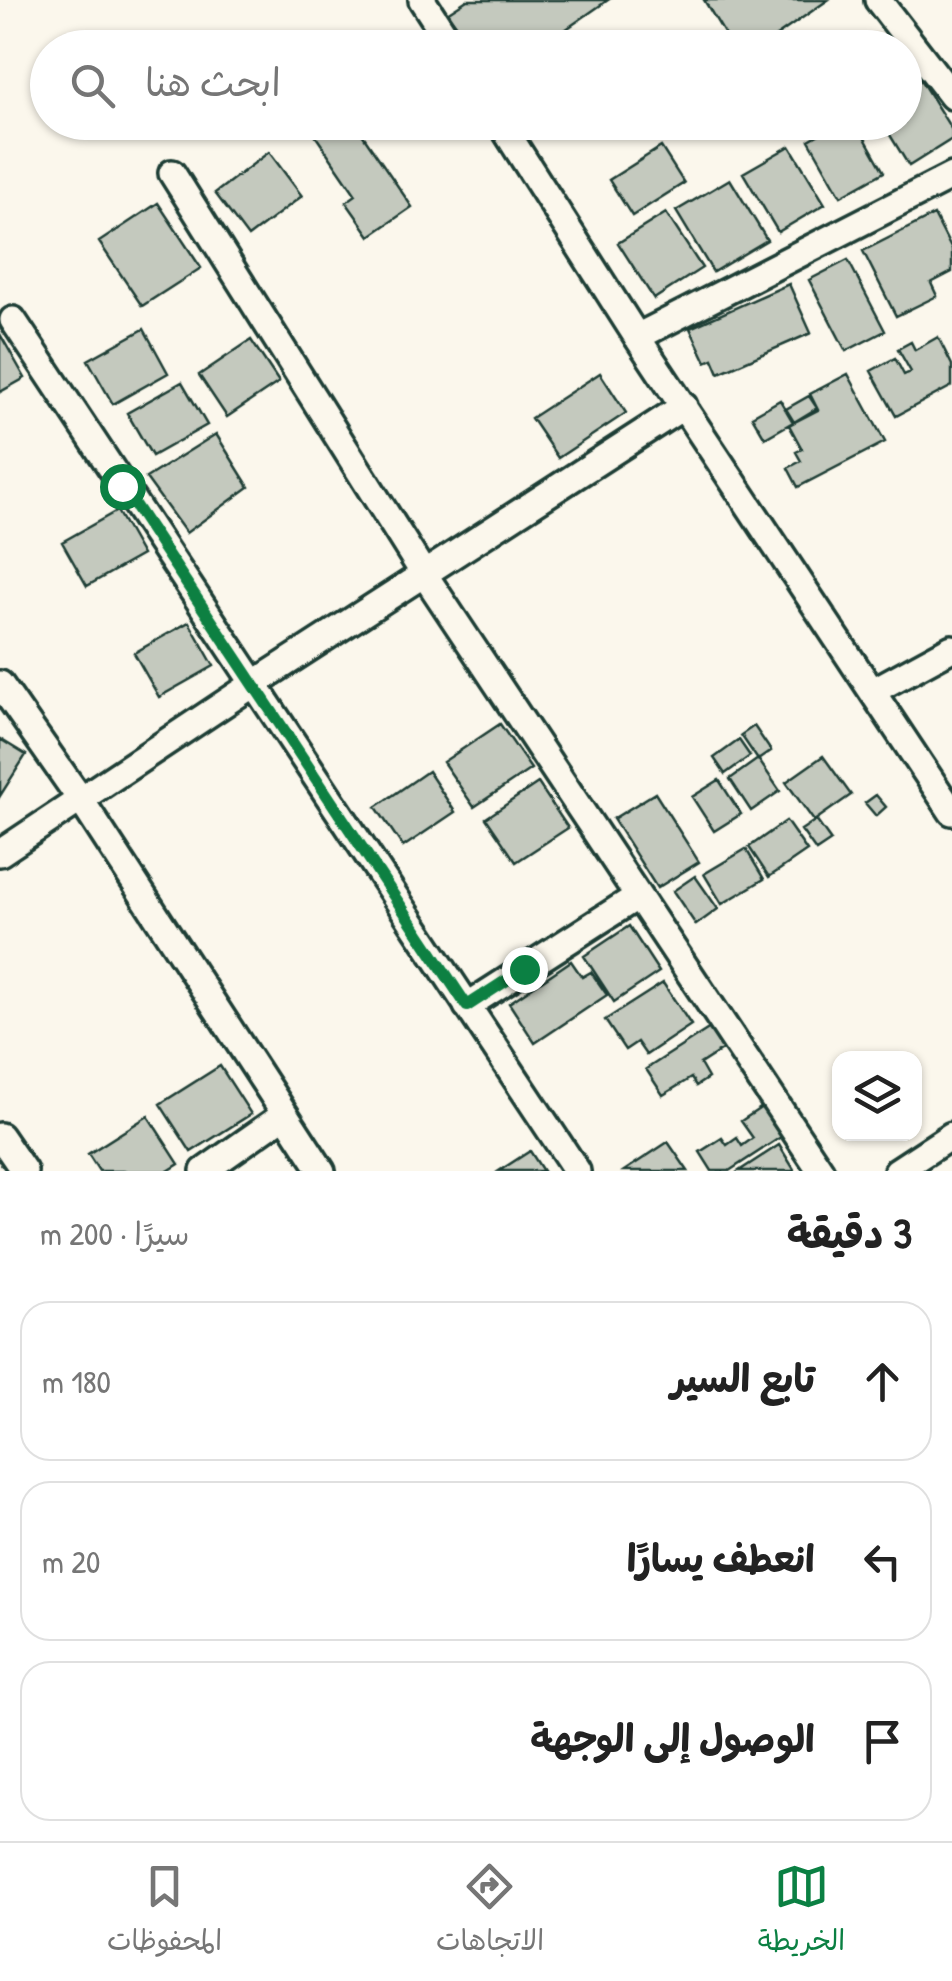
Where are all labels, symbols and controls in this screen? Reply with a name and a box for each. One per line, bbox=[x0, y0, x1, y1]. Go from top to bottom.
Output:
search box bbox=[30, 30, 922, 140]
text: ابحث هنا bbox=[145, 56, 281, 108]
icon: search bbox=[65, 58, 120, 113]
route start bbox=[100, 464, 146, 510]
route end bbox=[502, 947, 548, 993]
map controls bbox=[832, 1051, 922, 1141]
button: layers bbox=[832, 1051, 922, 1141]
text: 3 دقيقة bbox=[787, 1204, 912, 1261]
text: سيرًا · 200 m bbox=[40, 1212, 190, 1255]
text: تابع السير bbox=[671, 1352, 815, 1404]
icon: ahead bbox=[855, 1354, 910, 1409]
text: 180 m bbox=[42, 1360, 111, 1403]
text: انعطف يسارًا bbox=[627, 1532, 815, 1584]
icon: left bbox=[855, 1534, 910, 1589]
text: 20 m bbox=[42, 1540, 100, 1583]
text: الوصول إلى الوجهة bbox=[530, 1712, 815, 1764]
icon: arrive bbox=[855, 1714, 910, 1769]
tab: المحفوظات bbox=[107, 1859, 222, 1965]
tab: الاتجاهات bbox=[436, 1859, 544, 1965]
tab: الخريطة bbox=[758, 1859, 845, 1965]

